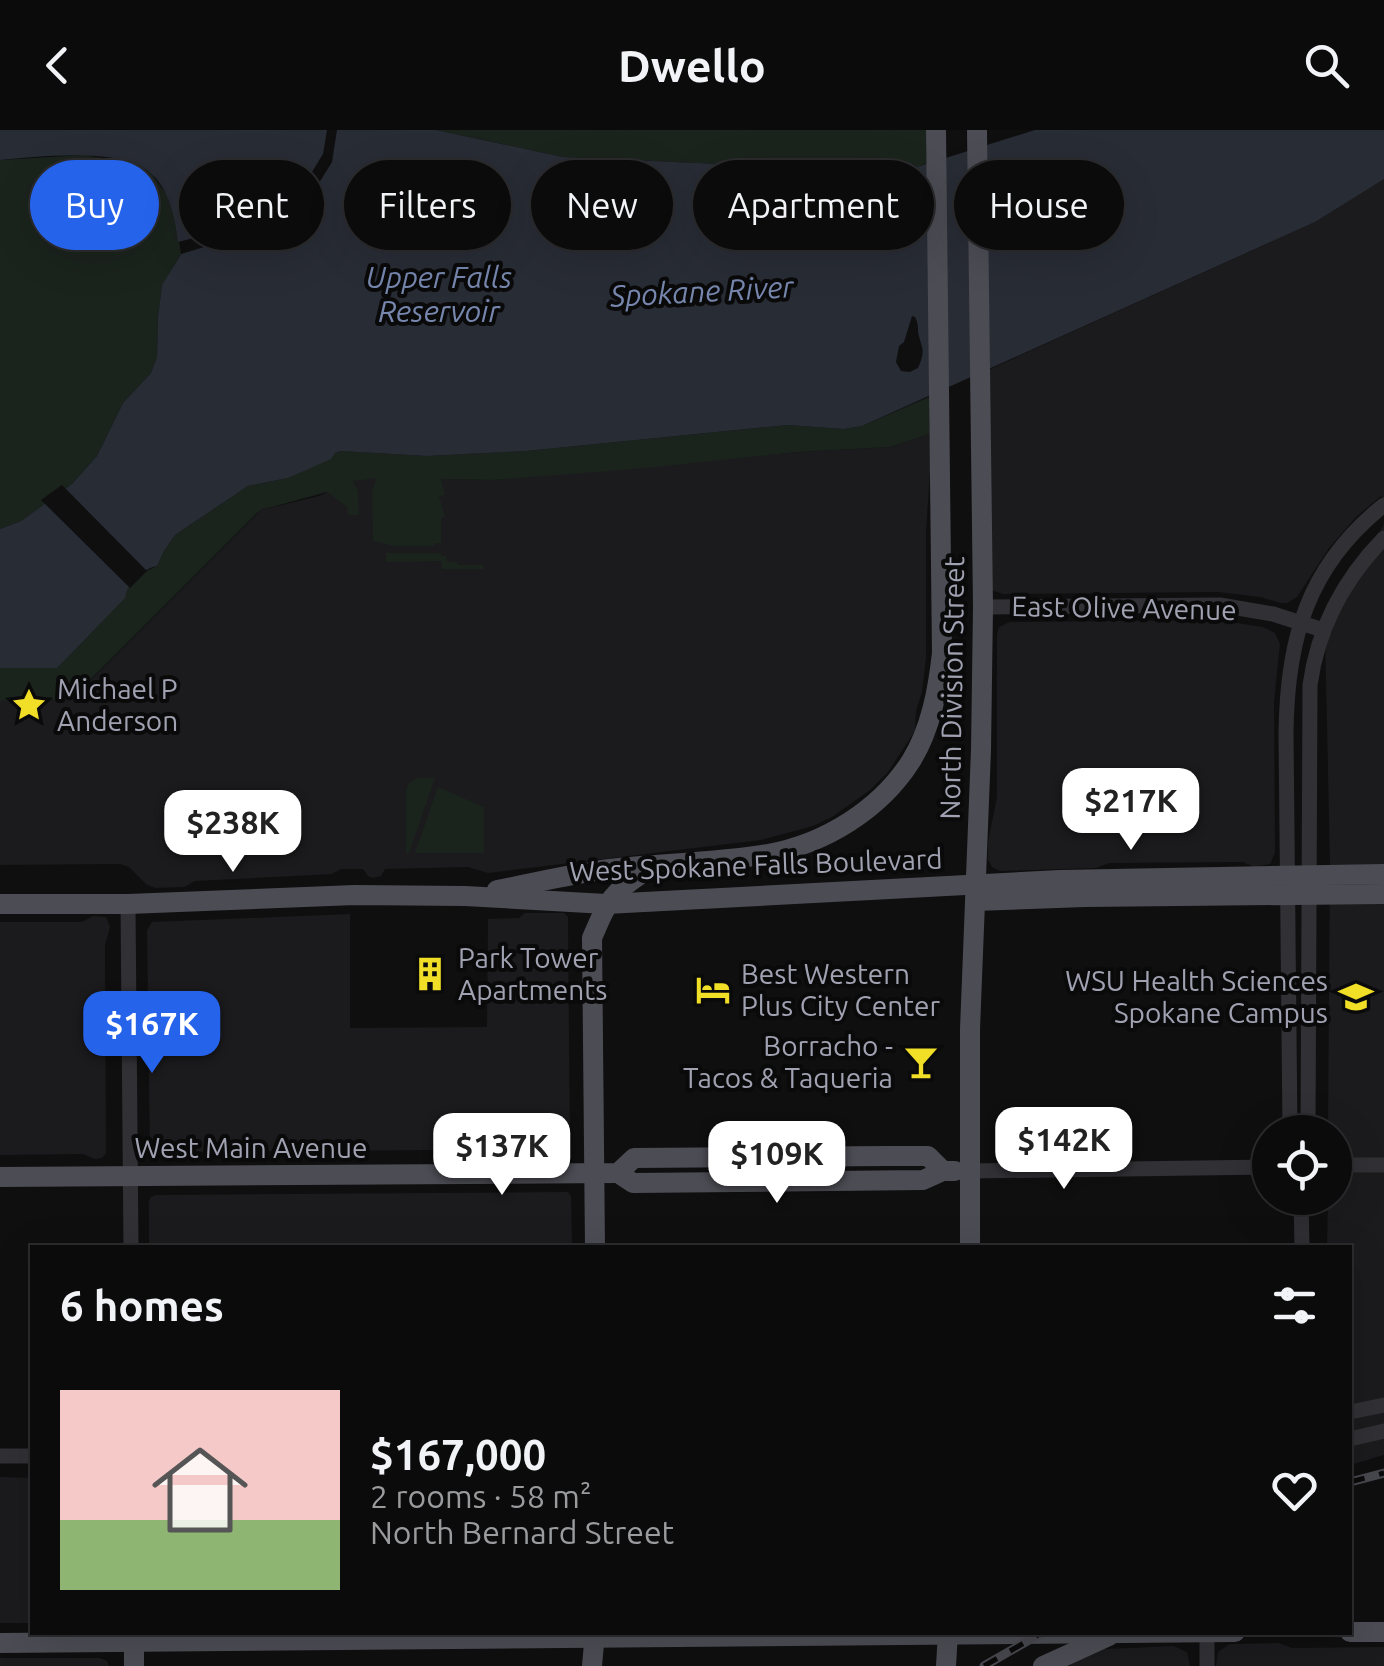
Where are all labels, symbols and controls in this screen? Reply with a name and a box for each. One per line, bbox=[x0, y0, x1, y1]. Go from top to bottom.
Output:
icon: back bbox=[30, 38, 85, 93]
icon: search bbox=[1299, 38, 1354, 93]
text: Dwello bbox=[618, 40, 766, 91]
chip: Buy bbox=[30, 160, 159, 250]
chip: Rent bbox=[179, 160, 324, 250]
chip: Filters bbox=[344, 160, 511, 250]
chip: New bbox=[531, 160, 673, 250]
chip: Apartment bbox=[693, 160, 934, 250]
chip: House bbox=[954, 160, 1124, 250]
water label: Upper Falls Reservoir bbox=[366, 260, 513, 328]
water label: Spokane River bbox=[608, 269, 796, 313]
street label: North Division Street bbox=[934, 556, 969, 820]
street label: East Olive Avenue bbox=[1011, 590, 1237, 625]
place label: Michael P Anderson bbox=[57, 673, 178, 736]
place icon: Michael P Anderson bbox=[10, 686, 48, 724]
pin: $217K bbox=[1061, 768, 1201, 853]
text: $217K bbox=[1084, 782, 1178, 818]
pin: $238K bbox=[163, 790, 303, 875]
text: $238K bbox=[186, 804, 280, 840]
street label: West Spokane Falls Boulevard bbox=[569, 842, 943, 887]
place label: Park Tower Apartments bbox=[458, 942, 607, 1005]
building icon: Park Tower Apartments bbox=[411, 955, 449, 993]
place label: Best Western Plus City Center bbox=[741, 958, 941, 1021]
place label: WSU Health Sciences Spokane Campus bbox=[1065, 965, 1328, 1028]
hotel icon: Best Western Plus City Center bbox=[694, 971, 732, 1009]
school or university icon: WSU Health Sciences Spokane Campus bbox=[1337, 978, 1375, 1016]
pin: $167K bbox=[82, 991, 222, 1076]
text: $167K bbox=[105, 1005, 199, 1041]
place label: Borracho - Tacos & Taqueria bbox=[683, 1030, 893, 1093]
bar icon: Borracho - Tacos & Taqueria bbox=[902, 1043, 940, 1081]
pin: $142K bbox=[994, 1107, 1134, 1192]
pin: $137K bbox=[432, 1113, 572, 1198]
map controls bbox=[1252, 1115, 1352, 1215]
button: locate bbox=[1252, 1115, 1352, 1215]
pin: $109K bbox=[707, 1121, 847, 1206]
text: $142K bbox=[1017, 1121, 1111, 1157]
text: $137K bbox=[455, 1127, 549, 1163]
street label: West Main Avenue bbox=[135, 1132, 367, 1163]
text: $109K bbox=[730, 1135, 824, 1171]
icon: filters bbox=[1267, 1278, 1322, 1333]
text: 6 homes bbox=[60, 1282, 224, 1329]
icon: home bbox=[140, 1430, 260, 1550]
text: $167,000 bbox=[370, 1431, 546, 1478]
icon: heart bbox=[1267, 1463, 1322, 1518]
text: 2 rooms · 58 m² bbox=[370, 1478, 591, 1514]
text: North Bernard Street bbox=[370, 1514, 674, 1550]

